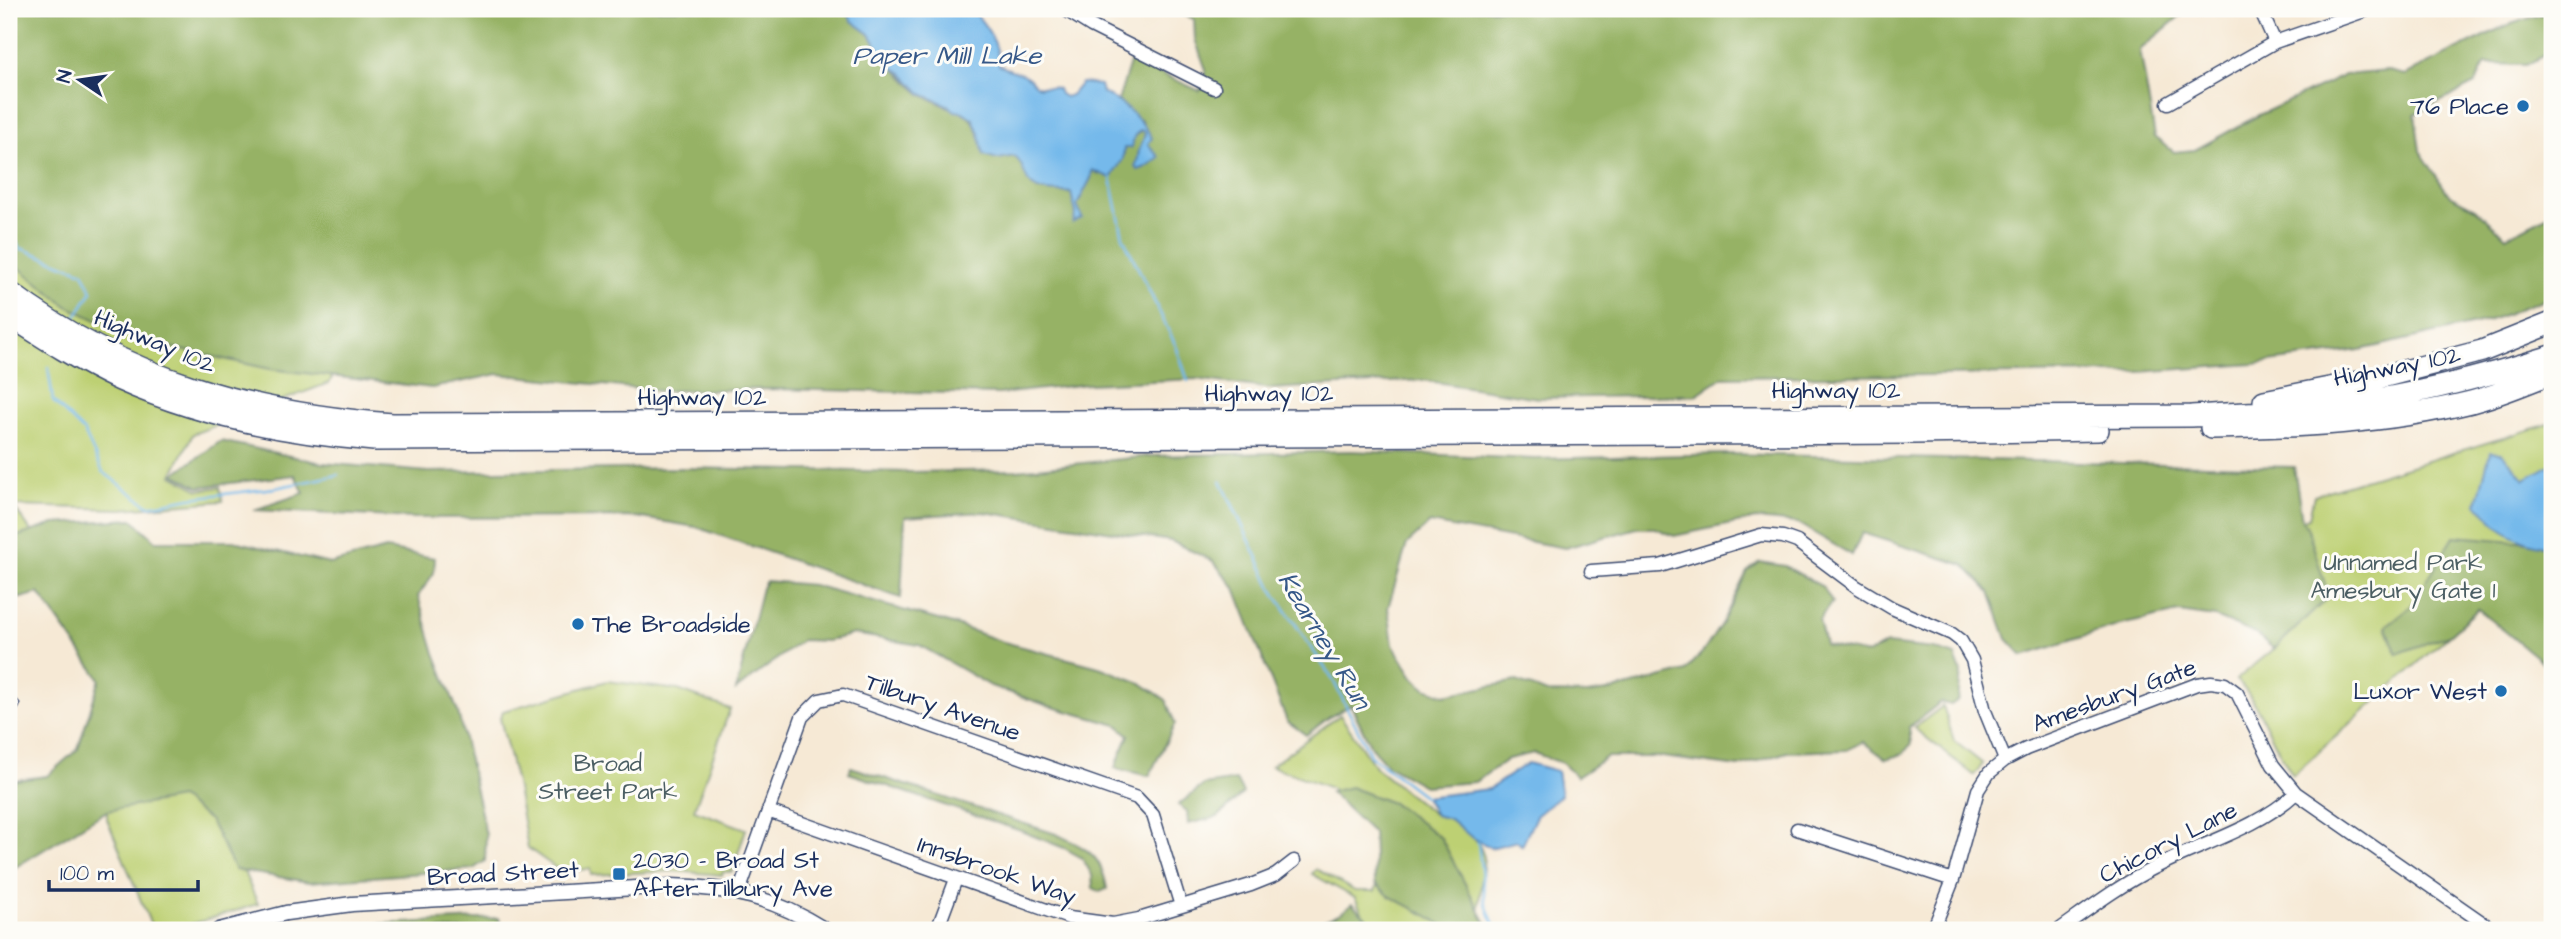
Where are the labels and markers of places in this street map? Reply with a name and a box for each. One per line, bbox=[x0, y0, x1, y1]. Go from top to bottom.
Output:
place label: 76 Place bbox=[2410, 90, 2509, 124]
marker: 76 Place bbox=[2515, 98, 2531, 114]
place label: The Broadside bbox=[592, 608, 751, 642]
marker: The Broadside bbox=[570, 616, 586, 632]
place label: Luxor West bbox=[2353, 675, 2487, 709]
marker: Luxor West bbox=[2493, 683, 2509, 699]
place label: 2030 - Broad St After Tilbury Ave bbox=[633, 844, 833, 907]
marker: 2030 - Broad St After Tilbury Ave bbox=[611, 866, 627, 882]

